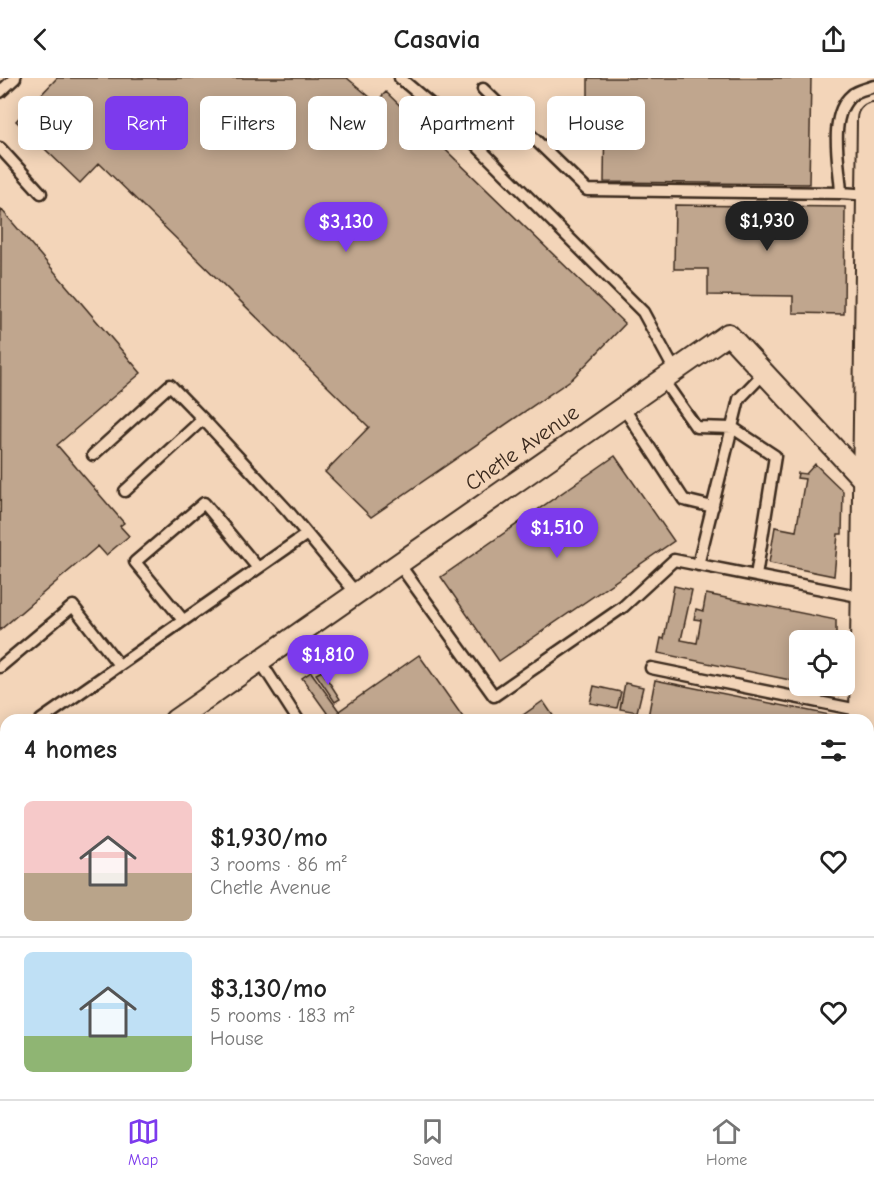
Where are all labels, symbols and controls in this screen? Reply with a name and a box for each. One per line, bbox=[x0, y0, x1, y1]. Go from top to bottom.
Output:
icon: back bbox=[24, 23, 57, 56]
icon: share bbox=[817, 23, 850, 56]
text: Casavia bbox=[394, 24, 480, 55]
chip: Buy bbox=[18, 96, 93, 150]
chip: Rent bbox=[105, 96, 188, 150]
chip: Filters bbox=[200, 96, 296, 150]
chip: New bbox=[308, 96, 387, 150]
chip: Apartment bbox=[399, 96, 535, 150]
chip: House bbox=[547, 96, 645, 150]
pin: $1,930 bbox=[718, 201, 816, 252]
pin: $3,130 bbox=[297, 202, 395, 253]
text: $1,930 bbox=[739, 209, 795, 232]
text: $3,130 bbox=[319, 210, 373, 233]
street label: Chetle Avenue bbox=[460, 399, 584, 497]
pin: $1,510 bbox=[508, 508, 606, 559]
text: $1,510 bbox=[530, 516, 584, 539]
map controls bbox=[789, 630, 855, 696]
button: locate bbox=[789, 630, 855, 696]
pin: $1,810 bbox=[279, 635, 377, 686]
text: $1,810 bbox=[301, 643, 355, 666]
icon: filters bbox=[817, 734, 850, 767]
text: 4 homes bbox=[24, 735, 117, 765]
text: $1,930/mo bbox=[210, 823, 328, 853]
icon: home bbox=[72, 825, 144, 897]
icon: heart bbox=[817, 845, 850, 878]
text: 3 rooms · 86 m² bbox=[210, 853, 347, 876]
text: Chetle Avenue bbox=[210, 876, 331, 899]
text: $3,130/mo bbox=[210, 974, 327, 1004]
icon: home bbox=[72, 976, 144, 1048]
icon: heart bbox=[817, 996, 850, 1029]
text: 5 rooms · 183 m² bbox=[210, 1004, 355, 1027]
text: House bbox=[210, 1027, 264, 1050]
tab: Map bbox=[127, 1115, 160, 1169]
tab: Saved bbox=[413, 1115, 453, 1169]
tab: Home bbox=[706, 1115, 747, 1169]

